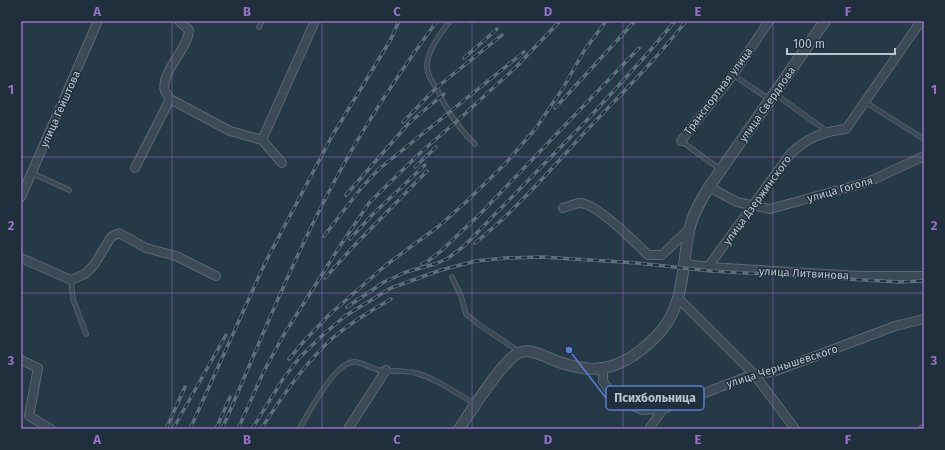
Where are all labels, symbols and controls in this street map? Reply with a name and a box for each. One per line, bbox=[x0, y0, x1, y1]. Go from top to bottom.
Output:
text: A bbox=[92, 4, 101, 19]
text: B bbox=[243, 4, 251, 19]
text: C bbox=[393, 4, 401, 19]
text: D bbox=[544, 4, 553, 19]
text: E bbox=[695, 4, 702, 19]
text: F bbox=[845, 4, 852, 19]
scale bar bbox=[787, 30, 895, 56]
text: 100 m bbox=[793, 37, 825, 51]
street label: Транспортная улица bbox=[681, 45, 756, 138]
street label: улица Свердлова bbox=[737, 64, 798, 145]
street label: улица Гейштова bbox=[38, 69, 83, 150]
text: 1 bbox=[8, 82, 14, 97]
text: 1 bbox=[931, 82, 937, 97]
street label: улица Дзержинского bbox=[721, 153, 794, 248]
street label: улица Гоголя bbox=[806, 174, 874, 205]
text: 2 bbox=[8, 218, 15, 233]
text: 2 bbox=[931, 218, 938, 233]
street label: улица Литвинова bbox=[759, 265, 849, 282]
street label: улица Чернышевского bbox=[725, 342, 840, 391]
text: 3 bbox=[7, 353, 15, 368]
text: 3 bbox=[930, 353, 938, 368]
callout: Психбольница bbox=[606, 386, 704, 410]
text: Психбольница bbox=[614, 391, 696, 405]
text: A bbox=[92, 432, 101, 447]
text: B bbox=[243, 432, 251, 447]
text: C bbox=[393, 432, 401, 447]
text: D bbox=[544, 432, 553, 447]
text: E bbox=[695, 432, 702, 447]
text: F bbox=[845, 432, 852, 447]

